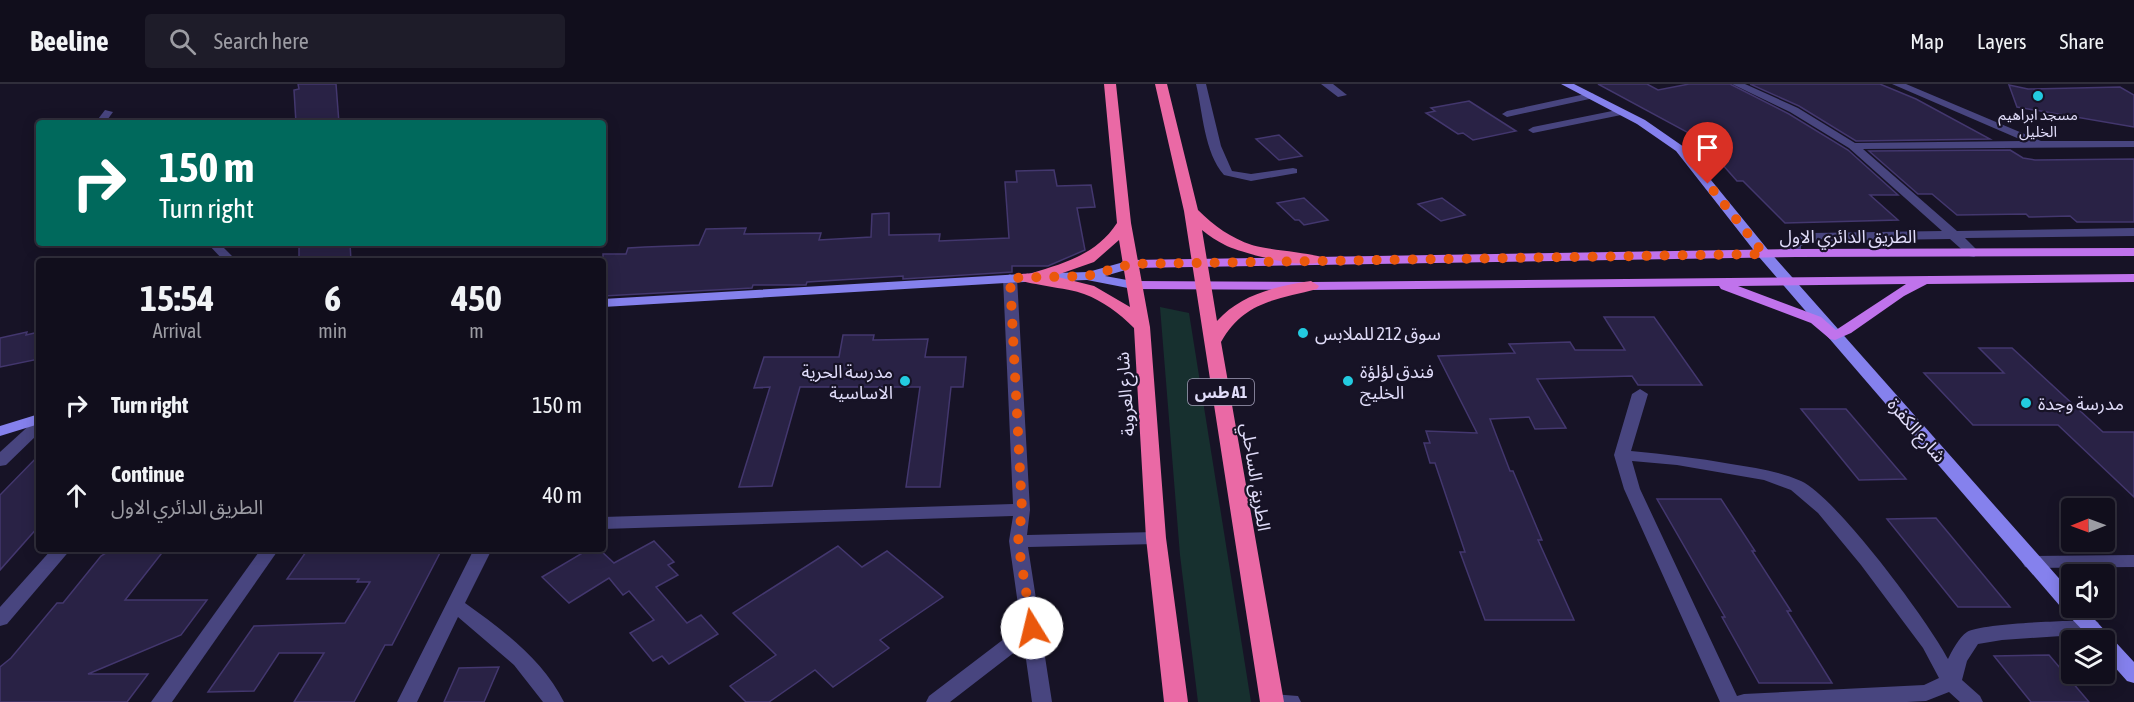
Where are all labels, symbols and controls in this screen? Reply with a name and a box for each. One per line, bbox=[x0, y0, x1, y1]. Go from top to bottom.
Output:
search box bbox=[145, 14, 565, 68]
text: Beeline bbox=[30, 25, 109, 57]
icon: search bbox=[166, 25, 199, 58]
text: Search here bbox=[214, 28, 309, 54]
text: Map bbox=[1910, 29, 1944, 53]
text: Layers bbox=[1977, 29, 2027, 53]
text: Share bbox=[2060, 29, 2104, 53]
marker: مسجد ابراهيم الخليل bbox=[2031, 89, 2045, 103]
place label: مسجد ابراهيم الخليل bbox=[1998, 106, 2078, 141]
pin bbox=[1682, 122, 1733, 184]
icon: arrive bbox=[1691, 131, 1724, 164]
text: 150 m bbox=[159, 143, 254, 191]
icon: right bbox=[60, 144, 138, 222]
text: Turn right bbox=[159, 193, 254, 224]
street label: الطريق الدائري الاول bbox=[1780, 226, 1916, 250]
text: 15:54 bbox=[140, 277, 214, 319]
text: 6 bbox=[324, 277, 341, 319]
text: 450 bbox=[451, 277, 502, 319]
text: Arrival bbox=[153, 319, 202, 342]
text: min bbox=[318, 319, 347, 342]
text: m bbox=[469, 319, 484, 342]
place label: سوق 212 للملابس bbox=[1315, 323, 1441, 345]
marker: سوق 212 للملابس bbox=[1296, 326, 1310, 340]
street label: شارع العروبة bbox=[1112, 351, 1142, 437]
place label: مدرسة الحرية الاساسية bbox=[801, 361, 893, 403]
place label: فندق لؤلؤة الخليج bbox=[1360, 361, 1434, 406]
marker: مدرسة الحرية الاساسية bbox=[898, 374, 912, 388]
marker: فندق لؤلؤة الخليج bbox=[1341, 374, 1355, 388]
road number: طس A1 bbox=[1188, 379, 1254, 405]
icon: right bbox=[60, 389, 93, 422]
text: Turn right bbox=[111, 392, 188, 418]
text: 150 m bbox=[532, 392, 582, 418]
place label: مدرسة وجدة bbox=[2038, 393, 2124, 415]
street label: شارع الكفرة bbox=[1880, 394, 1951, 469]
marker: مدرسة وجدة bbox=[2019, 396, 2033, 410]
street label: الطريق الساحلي bbox=[1234, 421, 1275, 533]
text: Continue bbox=[111, 461, 185, 487]
icon: ahead bbox=[60, 479, 93, 512]
text: 40 m bbox=[542, 482, 582, 508]
text: الطريق الدائري الاول bbox=[111, 495, 263, 518]
north arrow bbox=[2061, 498, 2115, 552]
map controls bbox=[2061, 498, 2115, 684]
button: sound bbox=[2061, 564, 2115, 618]
position arrow bbox=[1000, 596, 1064, 660]
button: layers bbox=[2061, 630, 2115, 684]

